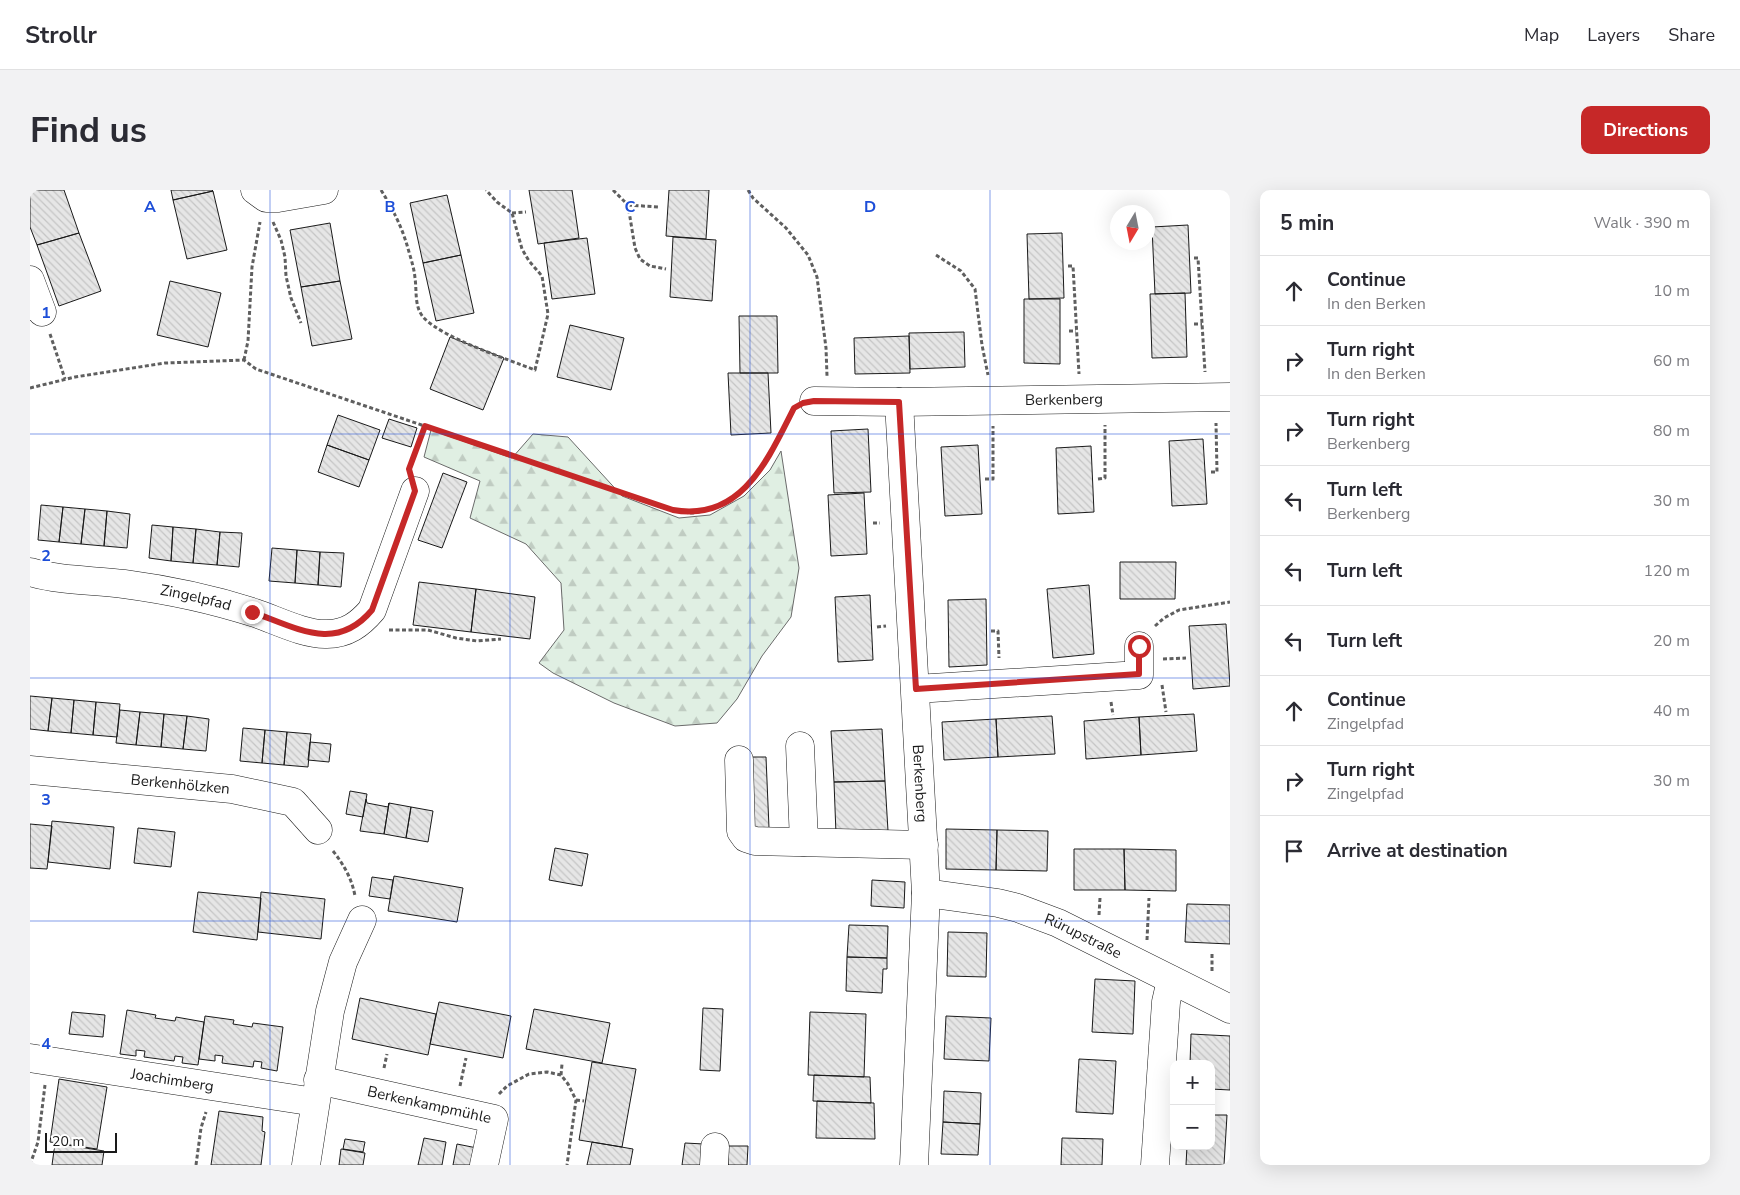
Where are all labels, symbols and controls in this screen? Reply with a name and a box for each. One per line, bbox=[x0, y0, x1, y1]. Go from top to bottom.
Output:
text: Strollr bbox=[25, 19, 97, 51]
text: Map bbox=[1524, 23, 1559, 47]
text: Layers bbox=[1587, 23, 1640, 47]
text: Share bbox=[1668, 23, 1715, 47]
button: Directions bbox=[1581, 106, 1710, 154]
text: Find us bbox=[30, 107, 147, 154]
text: A bbox=[144, 196, 156, 218]
text: B bbox=[384, 196, 396, 218]
text: C bbox=[625, 196, 636, 218]
text: D bbox=[864, 196, 876, 218]
north arrow bbox=[1110, 205, 1155, 250]
text: 5 min bbox=[1280, 209, 1334, 237]
text: Walk · 390 m bbox=[1594, 212, 1690, 234]
text: Continue bbox=[1327, 267, 1406, 293]
icon: ahead bbox=[1280, 277, 1308, 305]
text: 10 m bbox=[1653, 280, 1690, 302]
text: In den Berken bbox=[1327, 293, 1426, 315]
text: 1 bbox=[41, 302, 51, 324]
text: Turn right bbox=[1327, 337, 1414, 363]
icon: right bbox=[1280, 347, 1308, 375]
text: 60 m bbox=[1653, 350, 1690, 372]
text: In den Berken bbox=[1327, 363, 1426, 385]
street label: Berkenberg bbox=[1025, 389, 1103, 410]
text: Turn right bbox=[1327, 407, 1414, 433]
icon: right bbox=[1280, 417, 1308, 445]
text: 80 m bbox=[1653, 420, 1690, 442]
text: Berkenberg bbox=[1327, 433, 1410, 455]
text: Turn left bbox=[1327, 477, 1402, 503]
icon: left bbox=[1280, 487, 1308, 515]
text: 30 m bbox=[1653, 490, 1690, 512]
text: Berkenberg bbox=[1327, 503, 1410, 525]
text: 2 bbox=[41, 545, 51, 567]
icon: left bbox=[1280, 557, 1308, 585]
text: Turn left bbox=[1327, 558, 1402, 584]
text: 120 m bbox=[1643, 560, 1690, 582]
street label: Zingelpfad bbox=[159, 580, 234, 615]
route end bbox=[241, 601, 264, 624]
icon: left bbox=[1280, 627, 1308, 655]
text: Turn left bbox=[1327, 628, 1402, 654]
text: 20 m bbox=[1653, 630, 1690, 652]
route start bbox=[1128, 635, 1151, 658]
text: Continue bbox=[1327, 687, 1406, 713]
icon: ahead bbox=[1280, 697, 1308, 725]
text: 40 m bbox=[1653, 700, 1690, 722]
text: Zingelpfad bbox=[1327, 713, 1404, 735]
street label: Berkenberg bbox=[908, 744, 932, 823]
text: Turn right bbox=[1327, 757, 1414, 783]
icon: right bbox=[1280, 767, 1308, 795]
street label: Berkenhölzken bbox=[130, 770, 231, 799]
text: 30 m bbox=[1653, 770, 1690, 792]
text: Zingelpfad bbox=[1327, 783, 1404, 805]
text: 3 bbox=[41, 789, 51, 811]
icon: arrive bbox=[1280, 837, 1308, 865]
text: Arrive at destination bbox=[1327, 838, 1508, 864]
street label: Rürupstraße bbox=[1041, 909, 1125, 963]
text: 4 bbox=[41, 1033, 51, 1055]
map controls bbox=[1170, 1060, 1215, 1150]
button: + bbox=[1170, 1060, 1215, 1105]
street label: Joachimberg bbox=[128, 1064, 215, 1096]
street label: Berkenkampmühle bbox=[365, 1081, 493, 1128]
button: − bbox=[1170, 1105, 1215, 1150]
scale bar bbox=[45, 1130, 118, 1153]
text: 20 m bbox=[52, 1132, 84, 1151]

